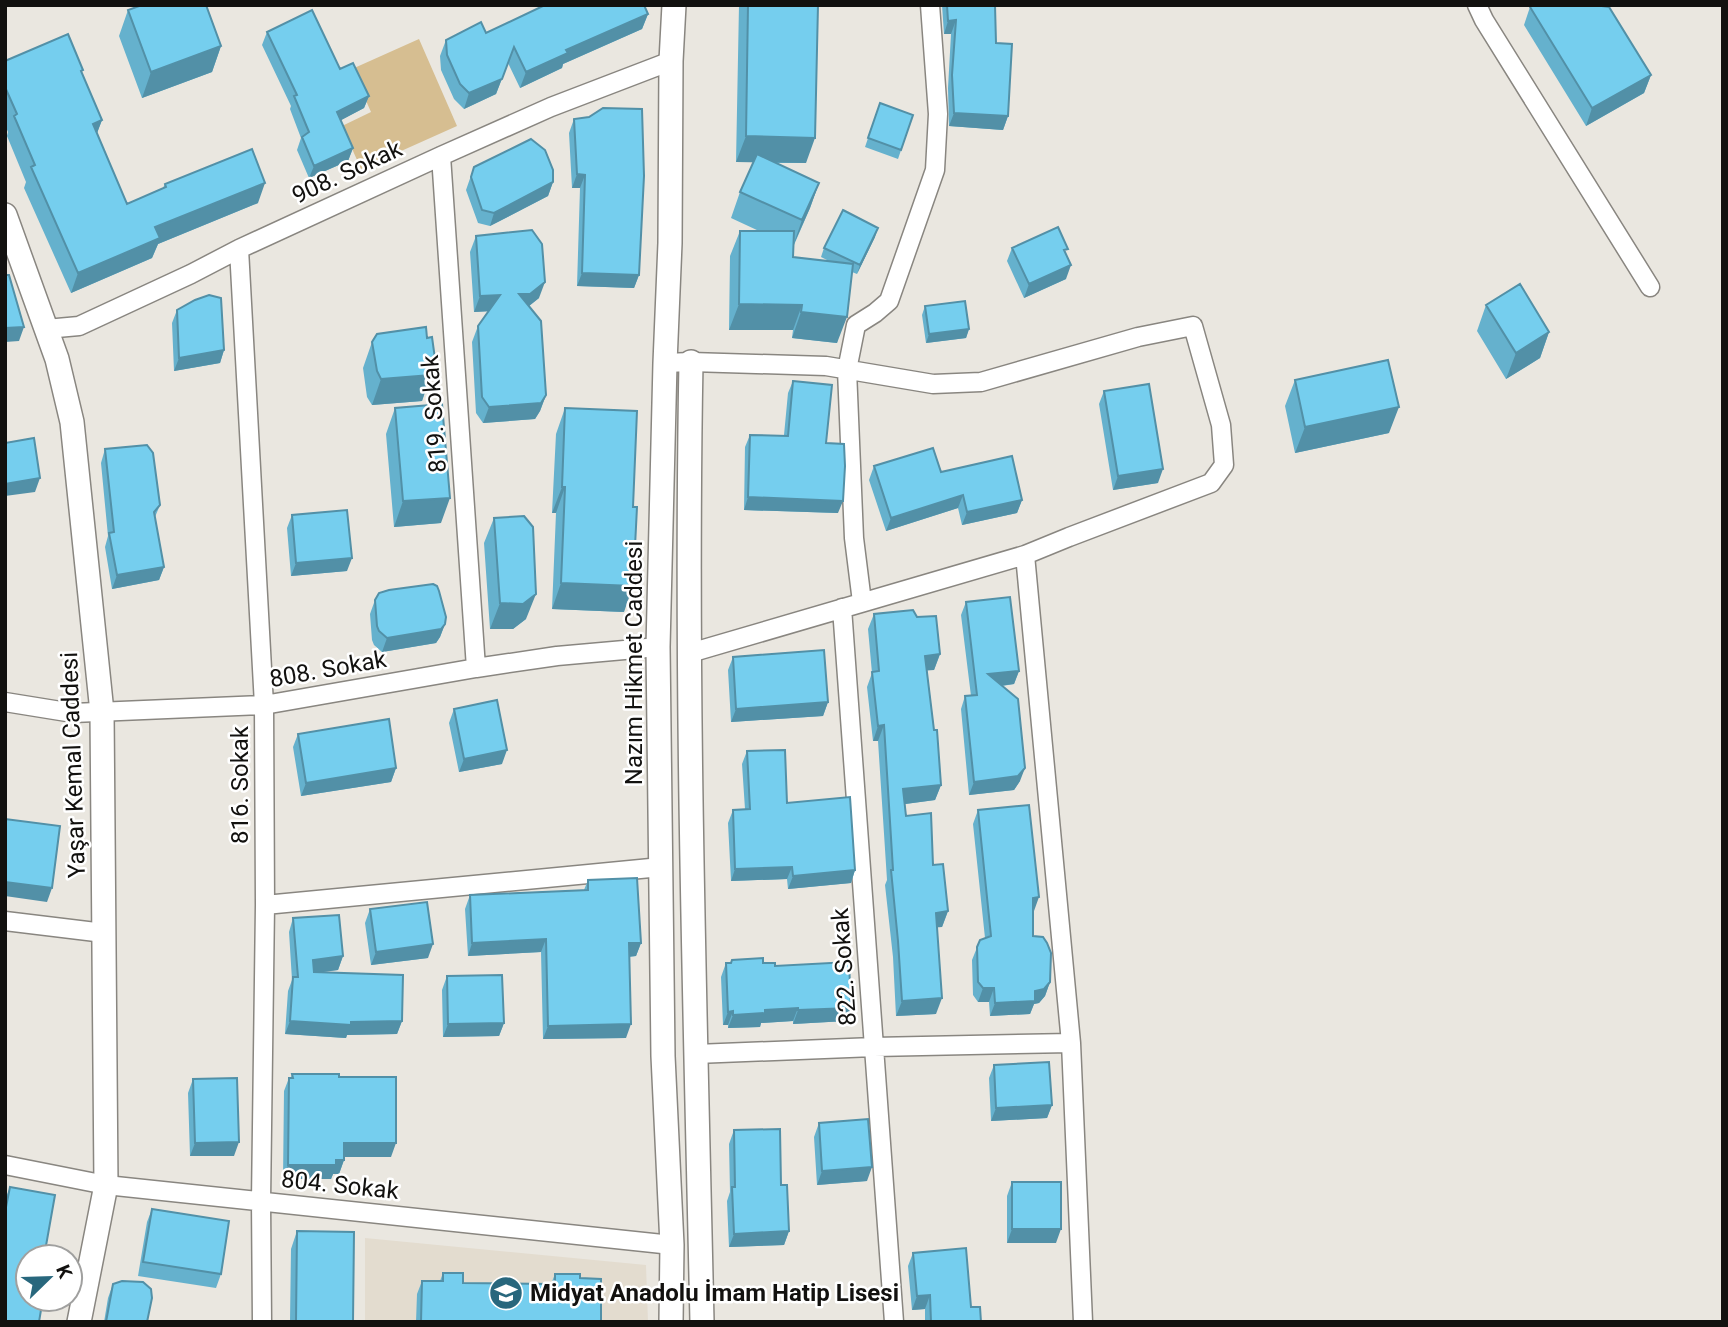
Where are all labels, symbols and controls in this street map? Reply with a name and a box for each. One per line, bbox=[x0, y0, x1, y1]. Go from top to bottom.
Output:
street label: 908. Sokak bbox=[288, 134, 407, 210]
street label: 819. Sokak bbox=[416, 353, 452, 474]
street label: Nazım Hikmet Caddesi bbox=[620, 541, 648, 785]
street label: 808. Sokak bbox=[267, 645, 389, 693]
street label: Yaşar Kemal Caddesi bbox=[55, 651, 91, 879]
street label: 816. Sokak bbox=[226, 725, 254, 844]
street label: 822. Sokak bbox=[826, 906, 862, 1027]
street label: 804. Sokak bbox=[280, 1165, 401, 1205]
north arrow bbox=[14, 1243, 84, 1313]
text: K bbox=[51, 1261, 77, 1282]
school or university icon: Midyat Anadolu İmam Hatip Lisesi bbox=[487, 1274, 525, 1312]
place label: Midyat Anadolu İmam Hatip Lisesi bbox=[530, 1279, 899, 1307]

